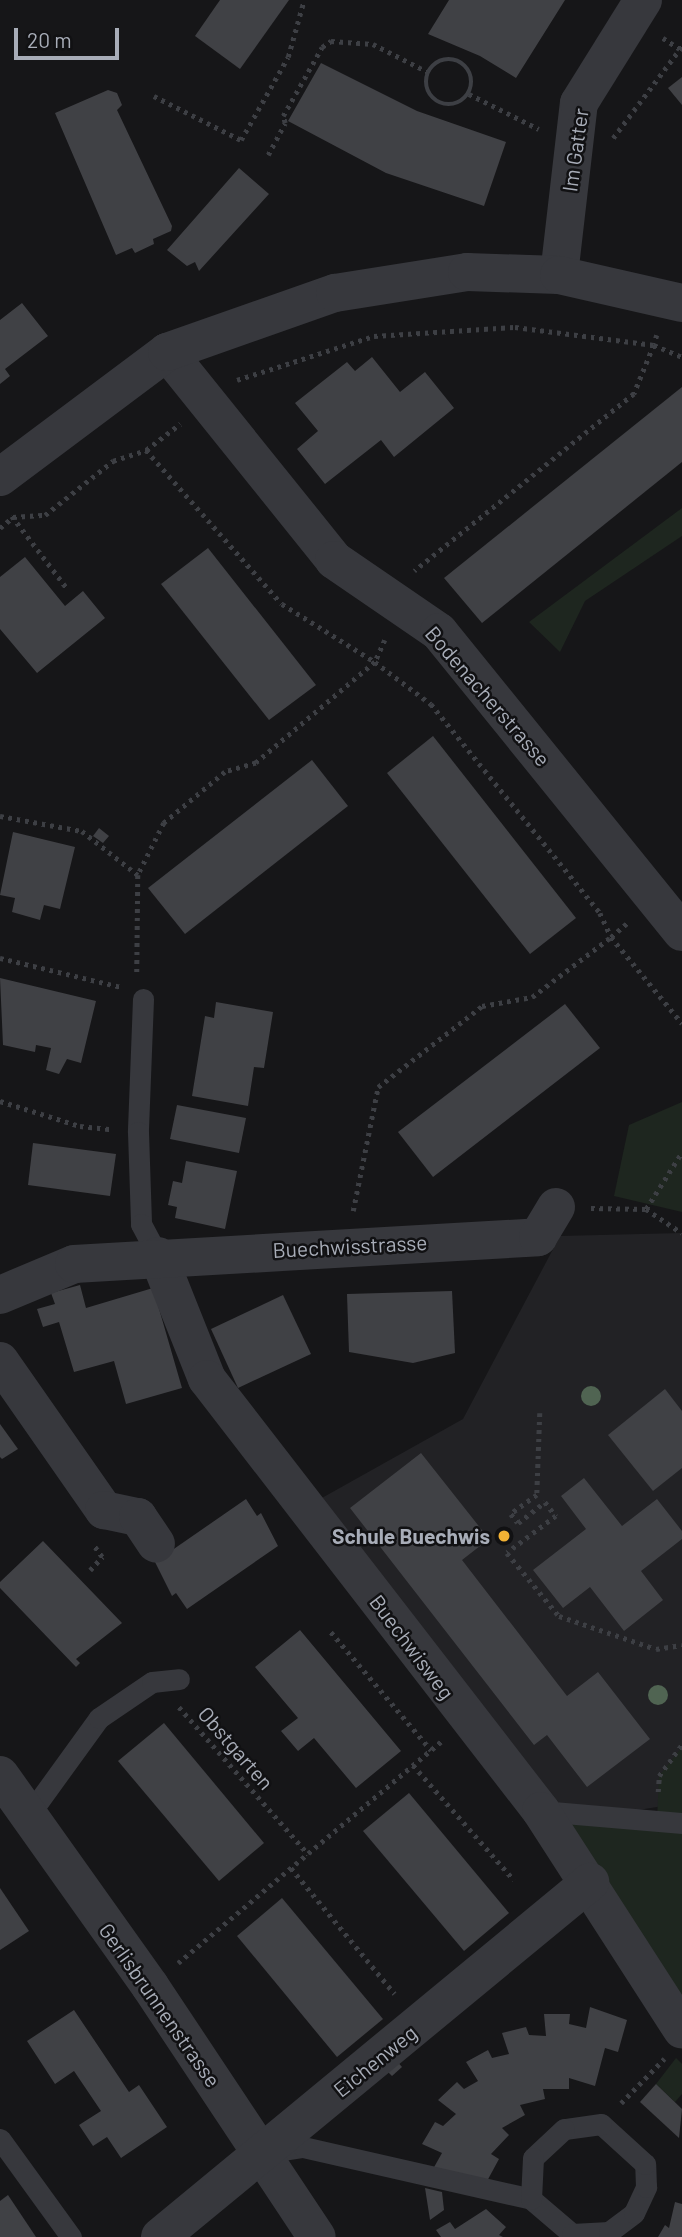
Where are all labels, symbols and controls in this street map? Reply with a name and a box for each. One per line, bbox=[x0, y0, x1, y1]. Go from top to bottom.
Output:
scale bar bbox=[18, 14, 122, 58]
text: 20 m bbox=[27, 27, 72, 52]
street label: Im Gatter bbox=[557, 107, 593, 193]
street label: Bodenacherstrasse bbox=[420, 621, 556, 771]
street label: Buechwisstrasse bbox=[272, 1229, 428, 1263]
place label: Schule Buechwis bbox=[332, 1523, 490, 1549]
marker: Schule Buechwis bbox=[496, 1528, 512, 1544]
street label: Buechwisweg bbox=[364, 1590, 460, 1704]
street label: Obstgarten bbox=[193, 1701, 279, 1795]
street label: Gerlisbrunnenstrasse bbox=[94, 1918, 226, 2092]
street label: Eichenweg bbox=[328, 2020, 422, 2102]

